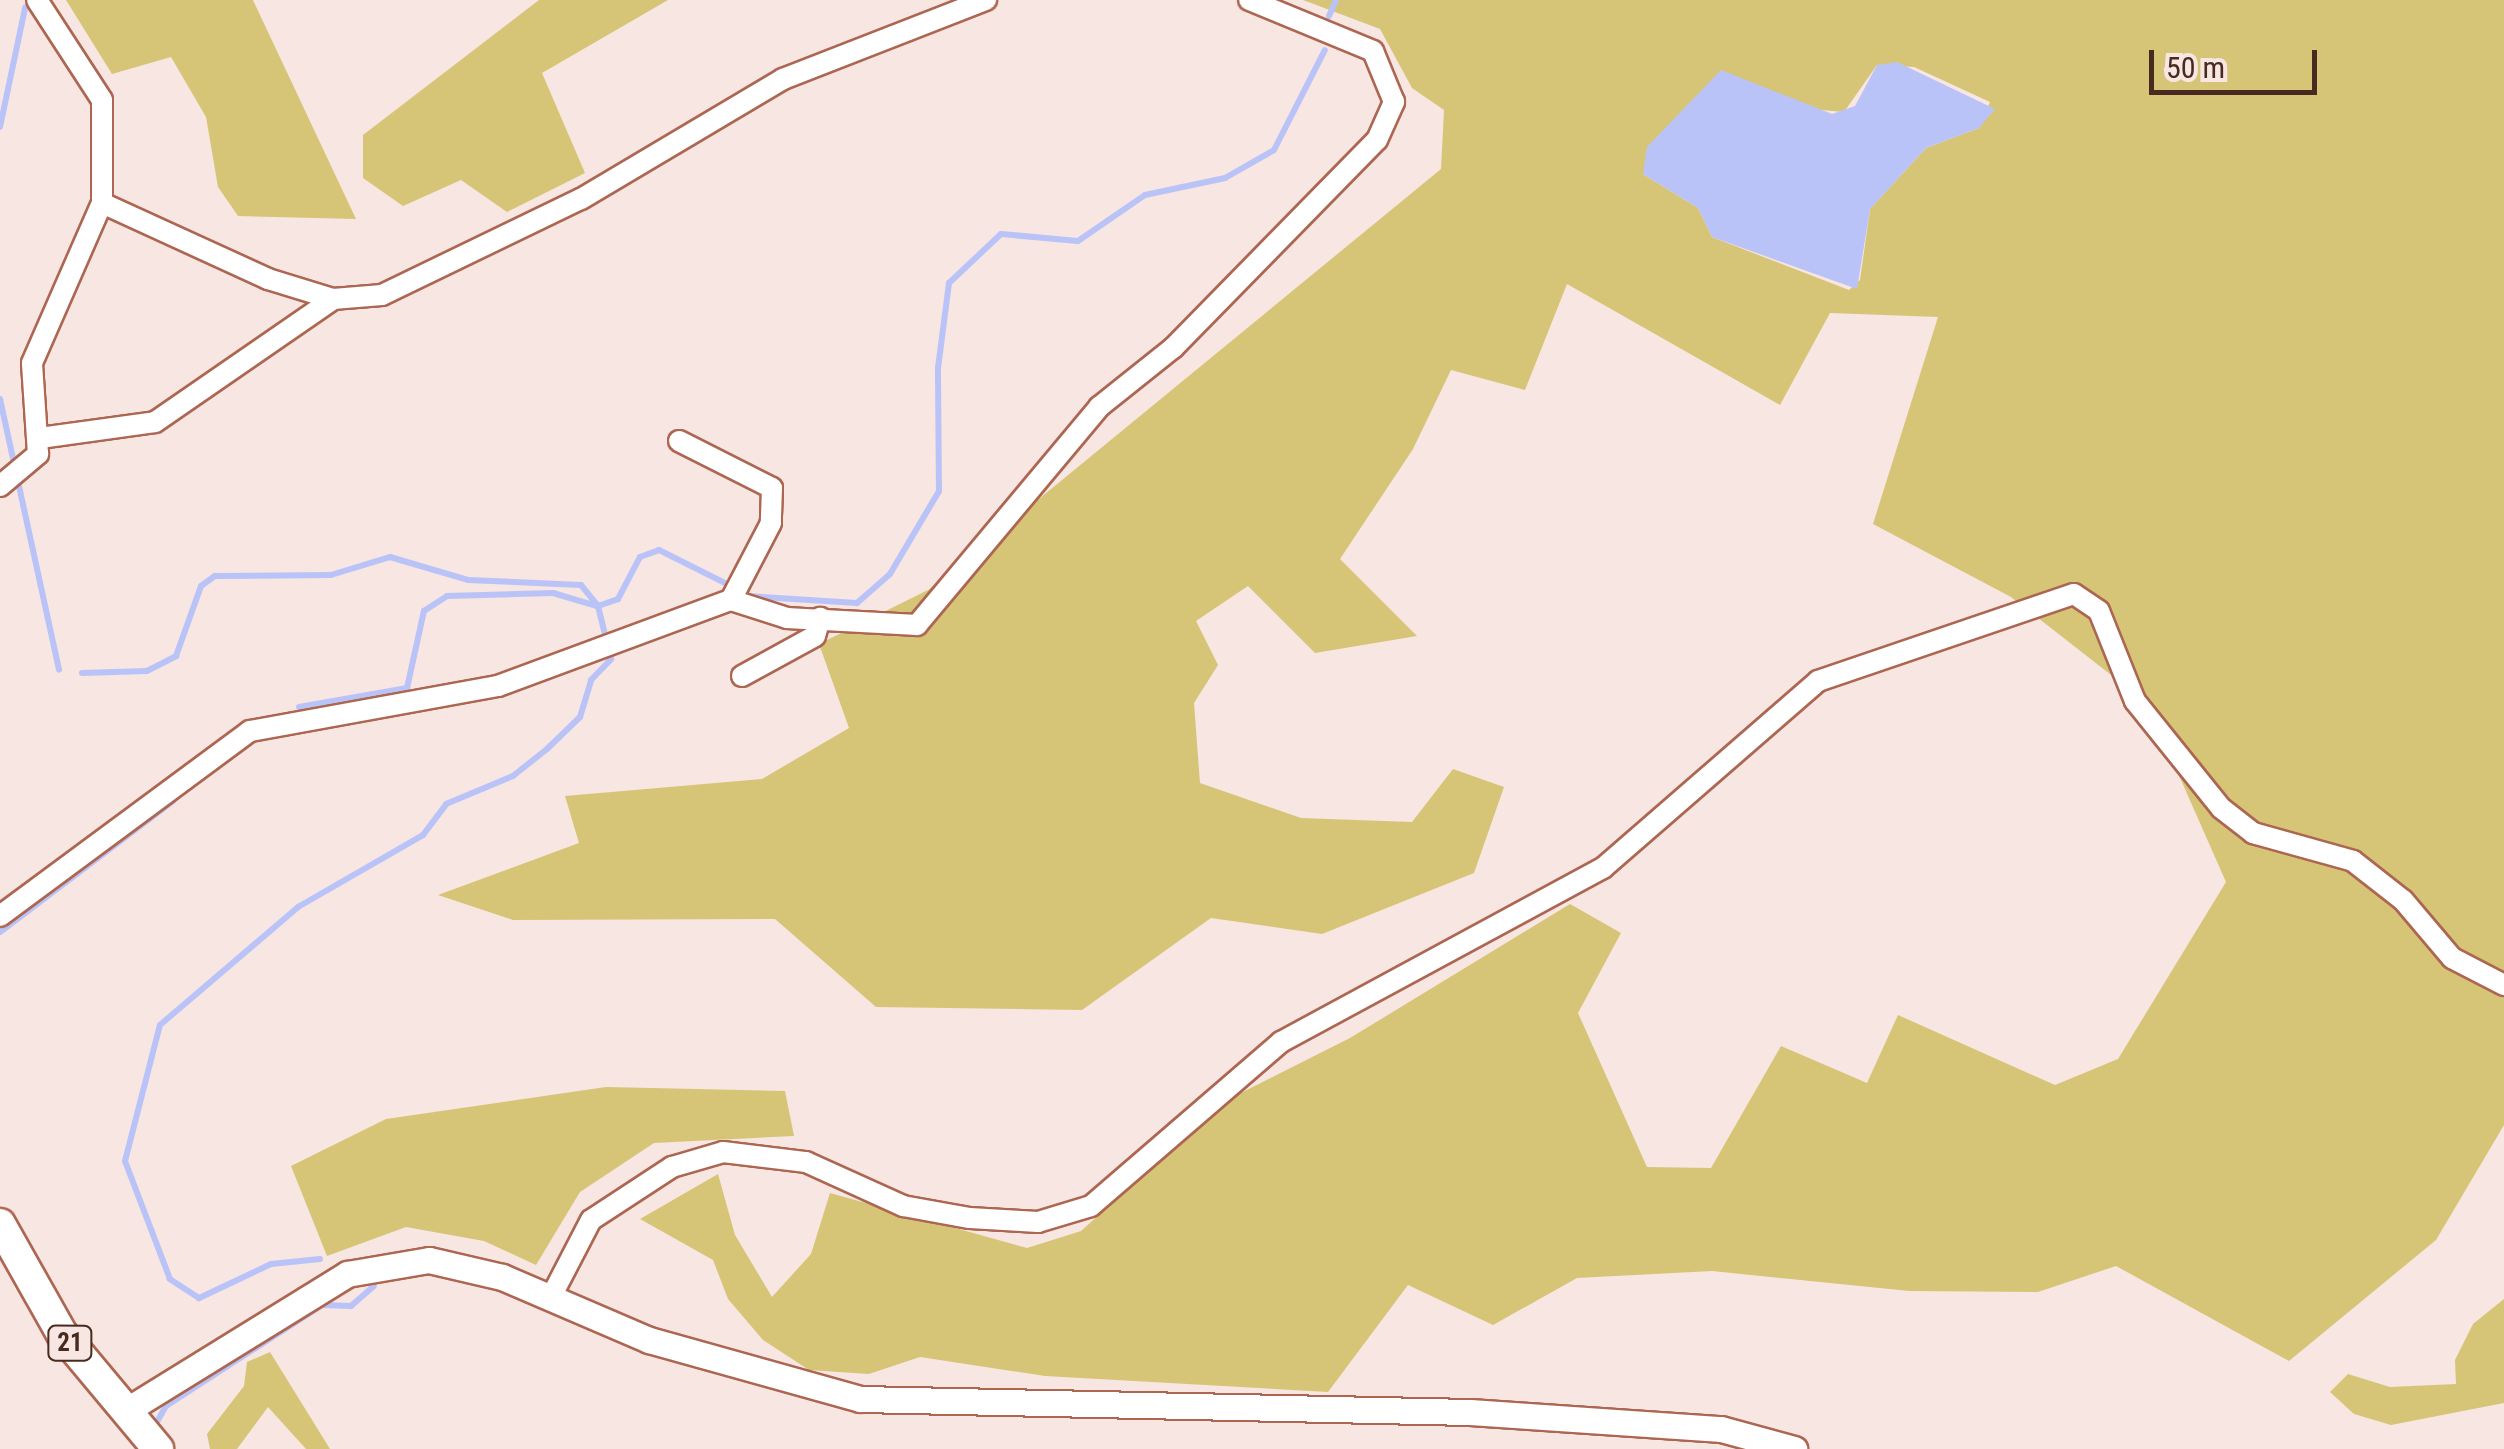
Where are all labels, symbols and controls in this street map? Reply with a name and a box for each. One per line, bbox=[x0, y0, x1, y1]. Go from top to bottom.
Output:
scale bar bbox=[2154, 30, 2322, 92]
text: 50 m bbox=[2166, 50, 2225, 85]
road number: 21 bbox=[45, 1323, 95, 1363]

